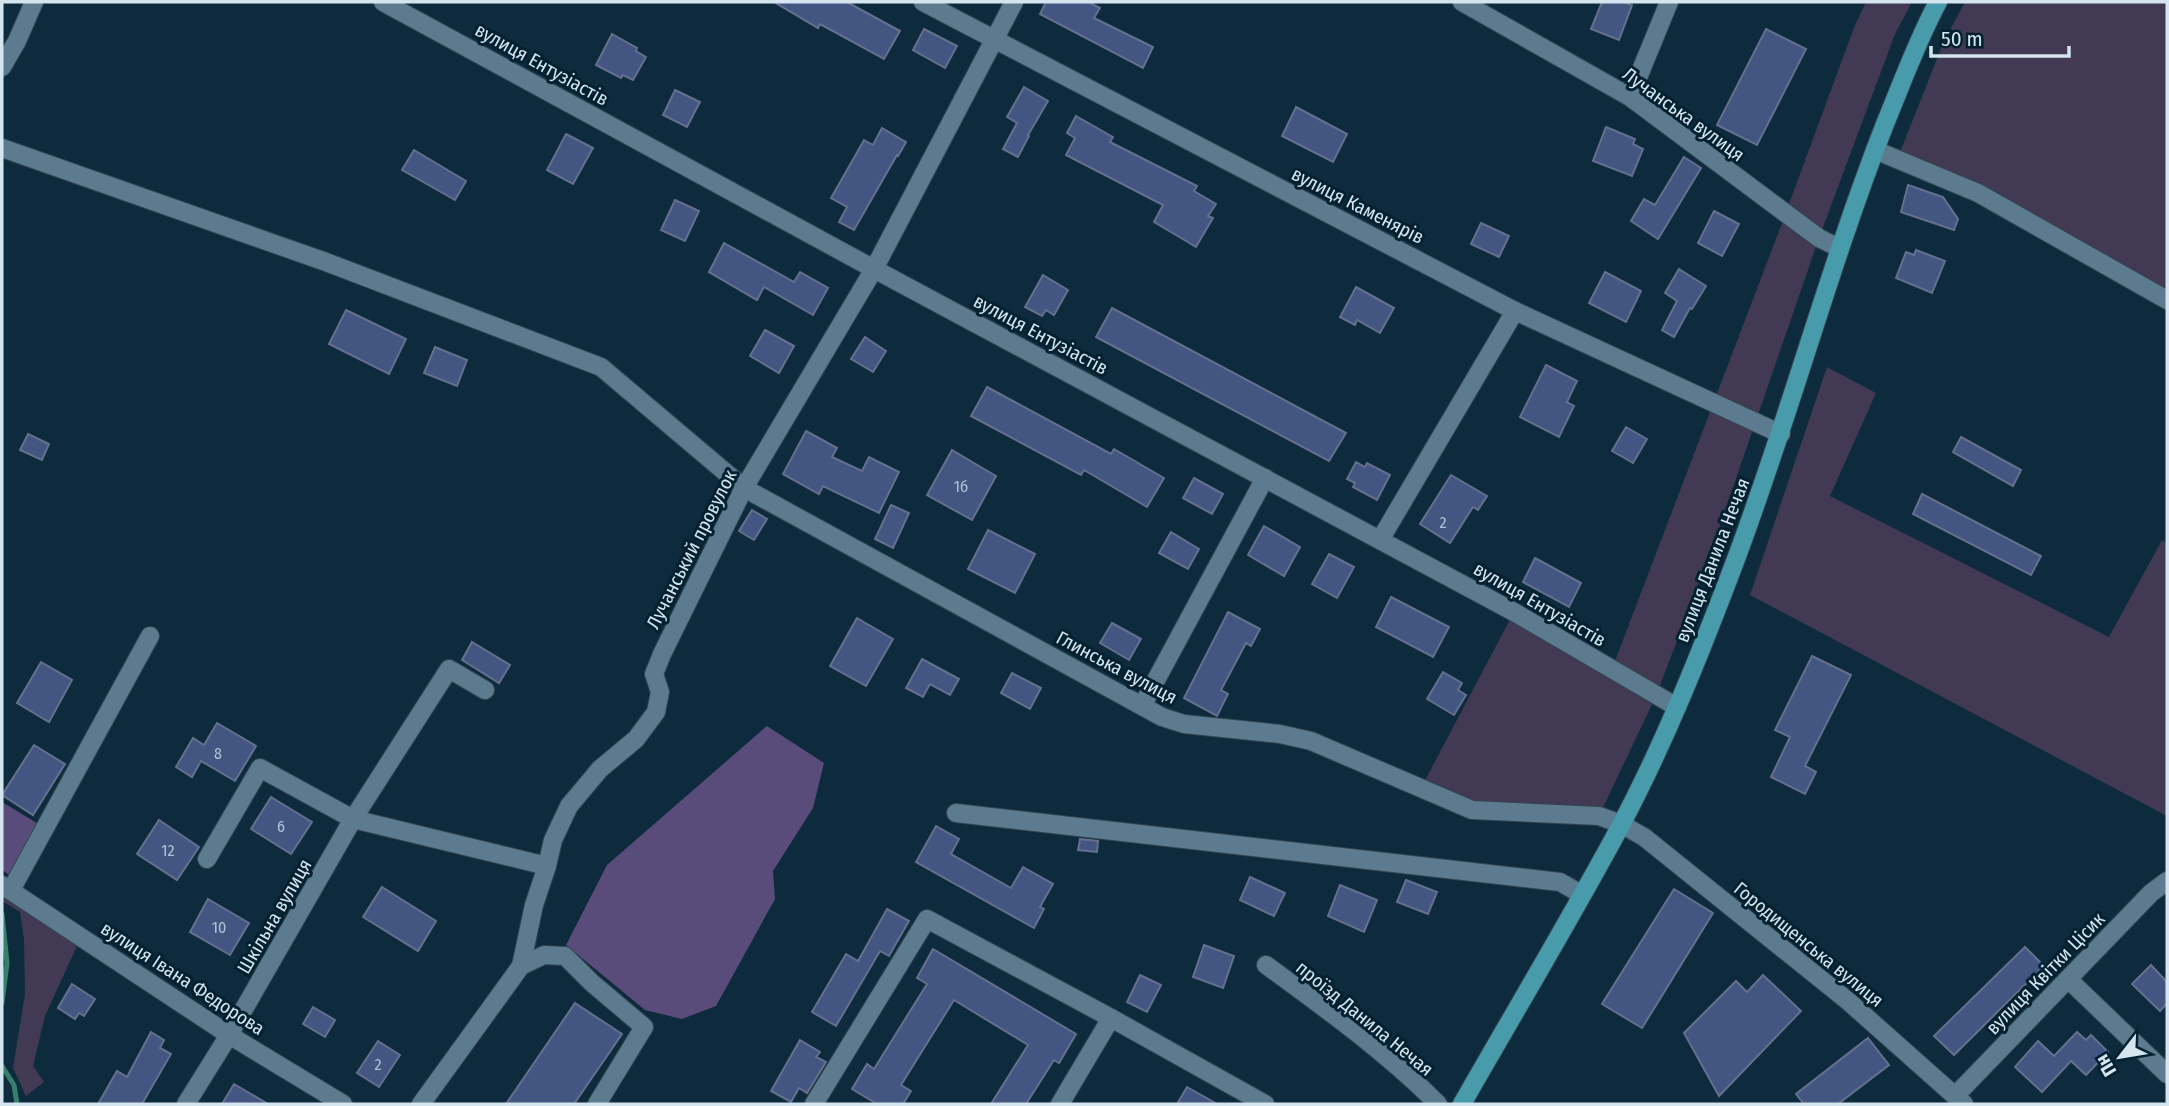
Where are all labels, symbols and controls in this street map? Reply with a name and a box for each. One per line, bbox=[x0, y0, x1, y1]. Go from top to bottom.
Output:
scale bar bbox=[1931, 14, 2069, 58]
street label: вулиця Ентузіастів bbox=[471, 18, 613, 111]
text: 50 m bbox=[1941, 26, 1983, 52]
street label: Лучанська вулиця bbox=[1618, 63, 1749, 166]
street label: вулиця Каменярів bbox=[1288, 162, 1428, 249]
street label: вулиця Ентузіастів bbox=[970, 289, 1112, 380]
street label: Лучанський провулок bbox=[641, 466, 742, 633]
street label: вулиця Данила Нечая bbox=[1671, 475, 1754, 646]
house number: 1б bbox=[954, 477, 968, 496]
house number: 2 bbox=[1439, 513, 1447, 532]
street label: вулиця Ентузіастів bbox=[1469, 557, 1610, 652]
street label: Глинська вулиця bbox=[1053, 626, 1181, 709]
house number: 8 bbox=[214, 744, 222, 763]
house number: 6 bbox=[277, 817, 285, 836]
house number: 12 bbox=[161, 841, 175, 860]
street label: Шкільна вулиця bbox=[232, 855, 317, 978]
street label: Городищенська вулиця bbox=[1729, 877, 1888, 1012]
street label: вулиця Квітки Цісик bbox=[1981, 907, 2110, 1039]
street label: вулиця Івана Федорова bbox=[97, 917, 269, 1040]
house number: 10 bbox=[212, 918, 226, 937]
street label: проїзд Данила Нечая bbox=[1291, 956, 1438, 1081]
north arrow bbox=[2085, 1022, 2155, 1092]
text: Пн bbox=[2090, 1050, 2121, 1081]
house number: 2 bbox=[374, 1055, 382, 1074]

